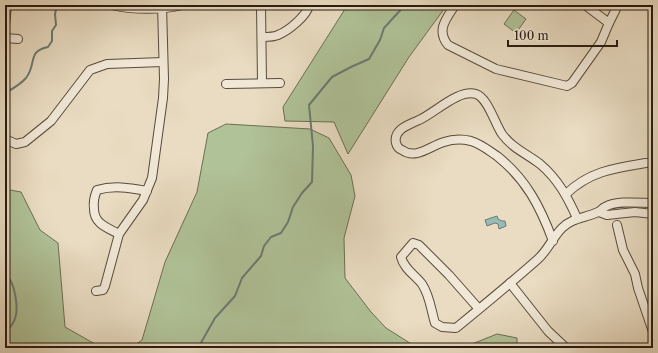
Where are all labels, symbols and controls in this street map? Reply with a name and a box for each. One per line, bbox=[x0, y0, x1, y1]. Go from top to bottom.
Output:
scale bar bbox=[508, 22, 617, 48]
text: 100 m bbox=[514, 28, 549, 43]

